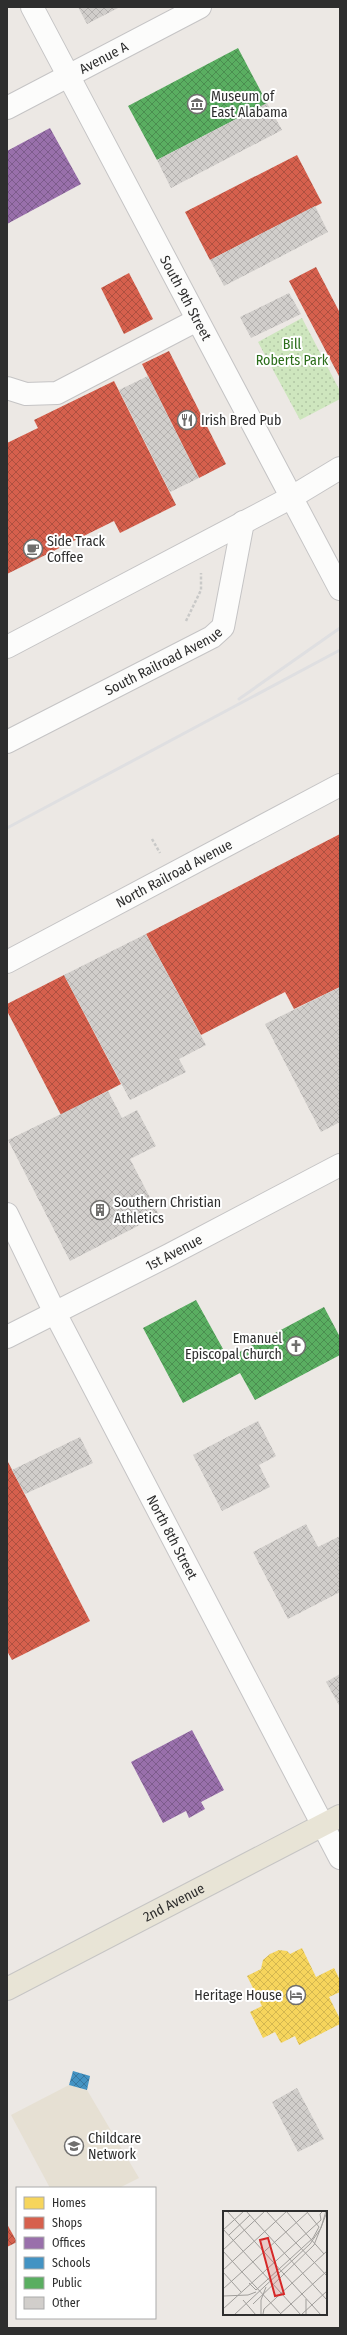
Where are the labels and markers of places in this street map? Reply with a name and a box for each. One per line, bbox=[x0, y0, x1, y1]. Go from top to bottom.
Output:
place label: Museum of East Alabama bbox=[211, 88, 288, 121]
museum icon: Museum of East Alabama bbox=[186, 93, 208, 115]
restaurant icon: Irish Bred Pub bbox=[176, 409, 198, 431]
place label: Irish Bred Pub bbox=[201, 412, 281, 429]
place label: Side Track Coffee bbox=[47, 533, 106, 566]
cafe icon: Side Track Coffee bbox=[22, 538, 44, 560]
place label: Southern Christian Athletics bbox=[114, 1194, 221, 1227]
building icon: Southern Christian Athletics bbox=[89, 1199, 111, 1221]
place label: Emanuel Episcopal Church bbox=[185, 1330, 282, 1363]
church icon: Emanuel Episcopal Church bbox=[285, 1335, 307, 1357]
hotel icon: Heritage House bbox=[285, 1984, 307, 2006]
place label: Heritage House bbox=[194, 1987, 282, 2004]
place label: Childcare Network bbox=[88, 2130, 141, 2163]
school or university icon: Childcare Network bbox=[63, 2135, 85, 2157]

